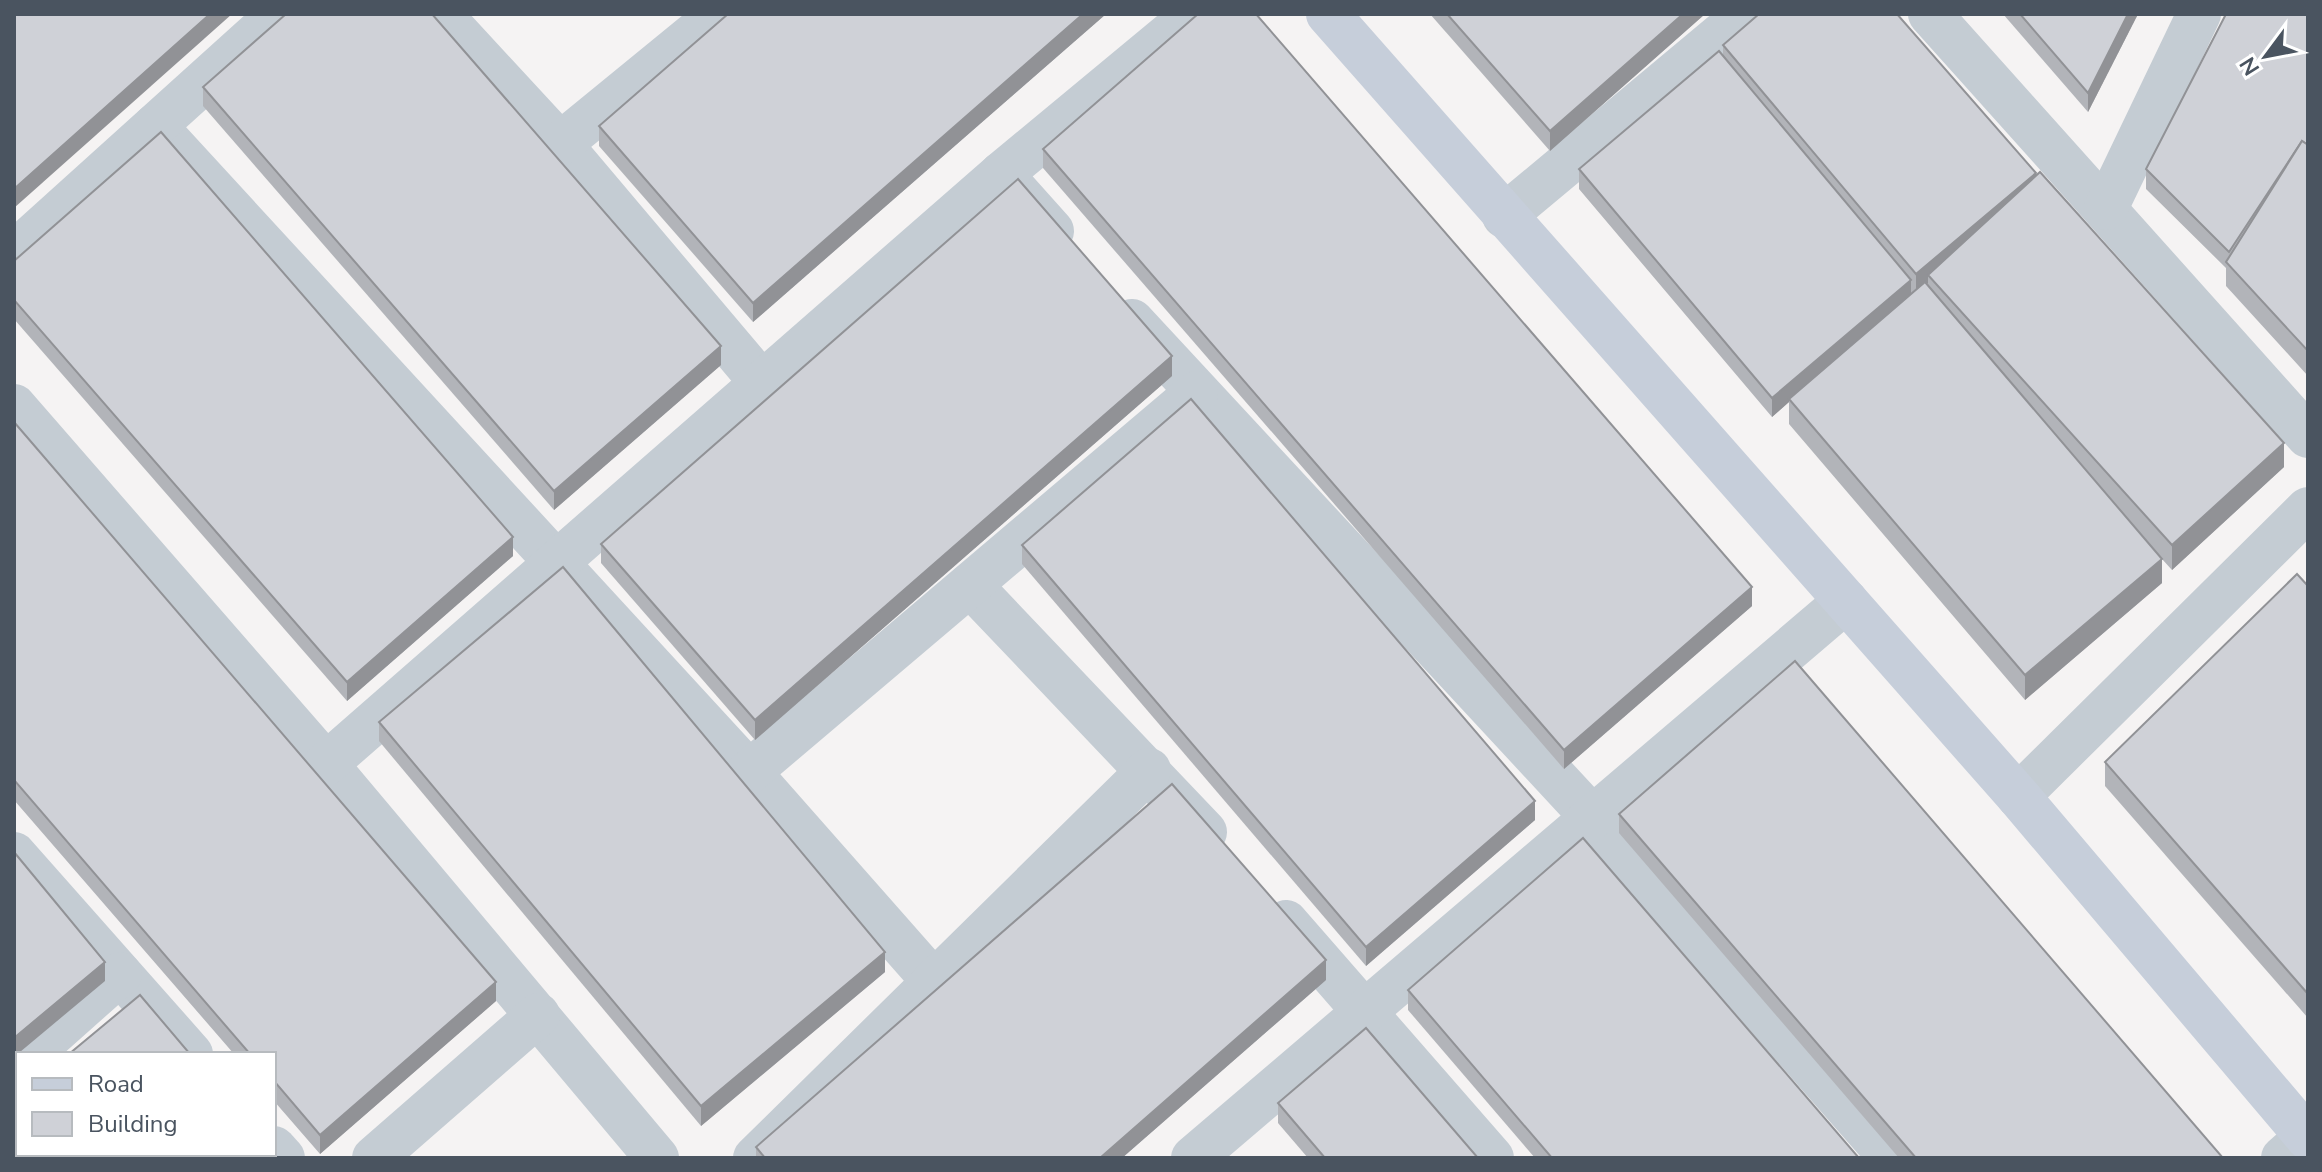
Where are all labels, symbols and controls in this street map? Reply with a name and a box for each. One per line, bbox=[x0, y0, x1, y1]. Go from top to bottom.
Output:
north arrow bbox=[2226, 16, 2306, 96]
text: N bbox=[2233, 51, 2267, 81]
legend bbox=[16, 1052, 276, 1156]
text: Road bbox=[88, 1068, 144, 1100]
text: Building bbox=[88, 1108, 178, 1140]

